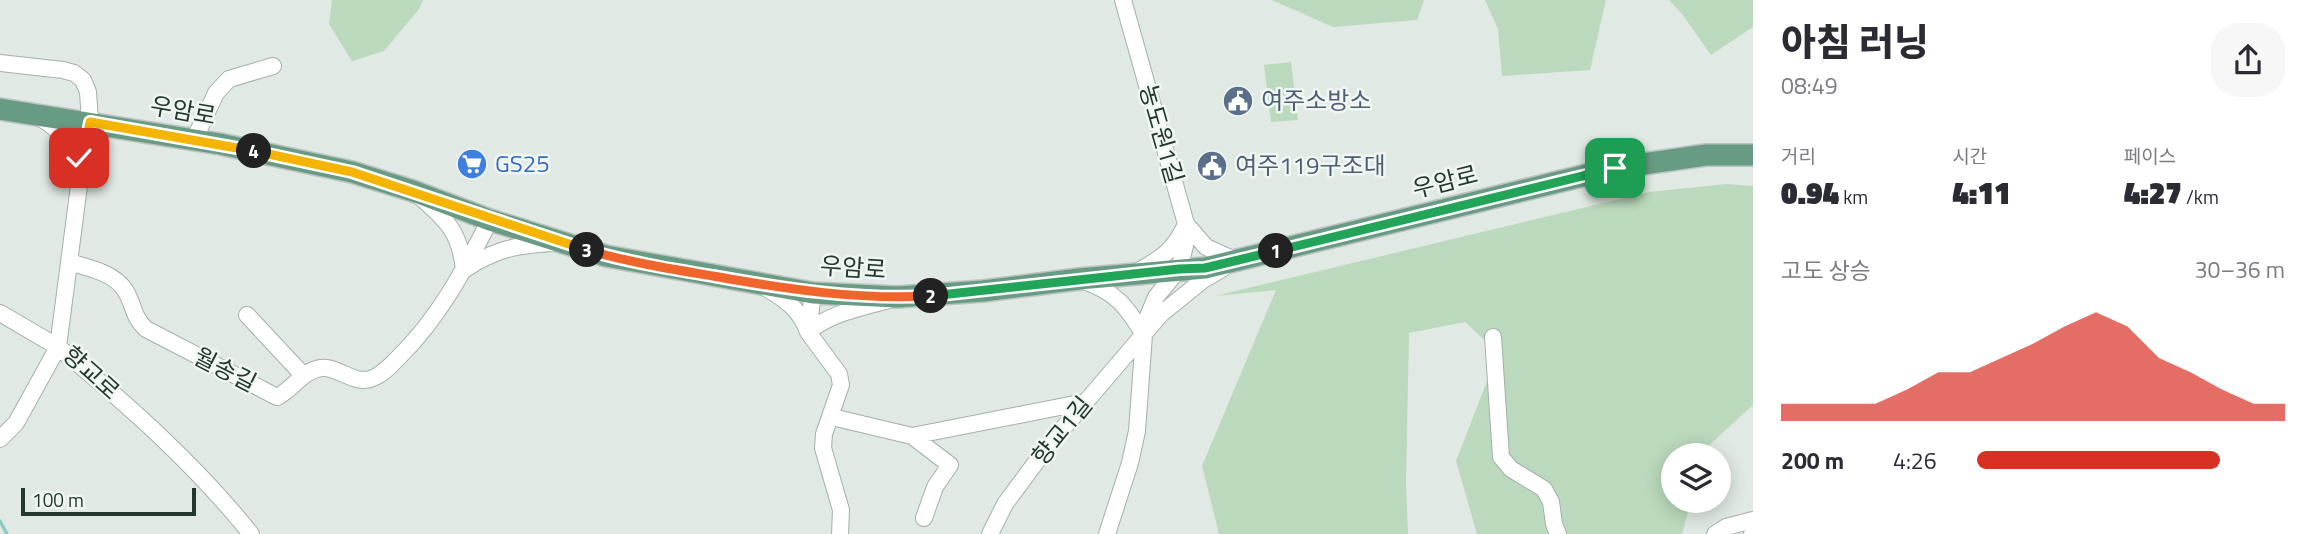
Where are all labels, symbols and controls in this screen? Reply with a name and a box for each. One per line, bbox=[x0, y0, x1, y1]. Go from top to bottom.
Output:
text: 아침 러닝 bbox=[1781, 13, 1929, 71]
button: share bbox=[2211, 23, 2285, 97]
text: 08:49 bbox=[1781, 68, 1838, 103]
street label: 농도원1길 bbox=[1131, 80, 1193, 188]
place label: 여주소방소 bbox=[1261, 82, 1371, 118]
public building icon: 여주소방소 bbox=[1221, 84, 1255, 118]
street label: 우암로 bbox=[147, 87, 219, 133]
pin bbox=[49, 128, 109, 188]
pin: 4 bbox=[236, 134, 272, 168]
text: 4 bbox=[248, 136, 259, 165]
pin bbox=[1585, 138, 1645, 198]
icon: check bbox=[60, 139, 98, 177]
text: 거리 bbox=[1781, 141, 1816, 170]
text: 시간 bbox=[1952, 141, 1987, 170]
text: 페이스 bbox=[2124, 141, 2176, 170]
place label: GS25 bbox=[495, 145, 550, 181]
supermarket icon: GS25 bbox=[455, 147, 489, 181]
place label: 여주119구조대 bbox=[1235, 147, 1386, 183]
public building icon: 여주119구조대 bbox=[1195, 149, 1229, 183]
icon: arrive bbox=[1596, 149, 1634, 187]
street label: 우암로 bbox=[1408, 156, 1481, 207]
text: 0.94 bbox=[1781, 170, 1839, 216]
text: 4:11 bbox=[1952, 170, 2010, 216]
text: 4:27 bbox=[2124, 170, 2182, 216]
text: km bbox=[1839, 182, 1868, 211]
text: /km bbox=[2182, 182, 2219, 211]
pin: 3 bbox=[570, 232, 604, 268]
pin: 1 bbox=[1258, 233, 1294, 268]
text: 3 bbox=[581, 235, 592, 264]
text: 1 bbox=[1270, 236, 1281, 265]
street label: 우암로 bbox=[819, 247, 887, 287]
text: 30–36 m bbox=[2195, 252, 2285, 287]
text: 고도 상승 bbox=[1781, 253, 1871, 288]
pin: 2 bbox=[914, 278, 948, 314]
text: 2 bbox=[925, 281, 936, 310]
street label: 향교로 bbox=[55, 337, 128, 408]
street label: 월송길 bbox=[188, 338, 263, 400]
street label: 향교1길 bbox=[1022, 388, 1100, 473]
map controls bbox=[1661, 443, 1731, 513]
button: layers bbox=[1661, 443, 1731, 513]
text: 200 m bbox=[1781, 443, 1844, 478]
text: 4:26 bbox=[1893, 443, 1937, 478]
scale bar bbox=[21, 485, 196, 517]
text: 100 m bbox=[32, 485, 84, 514]

